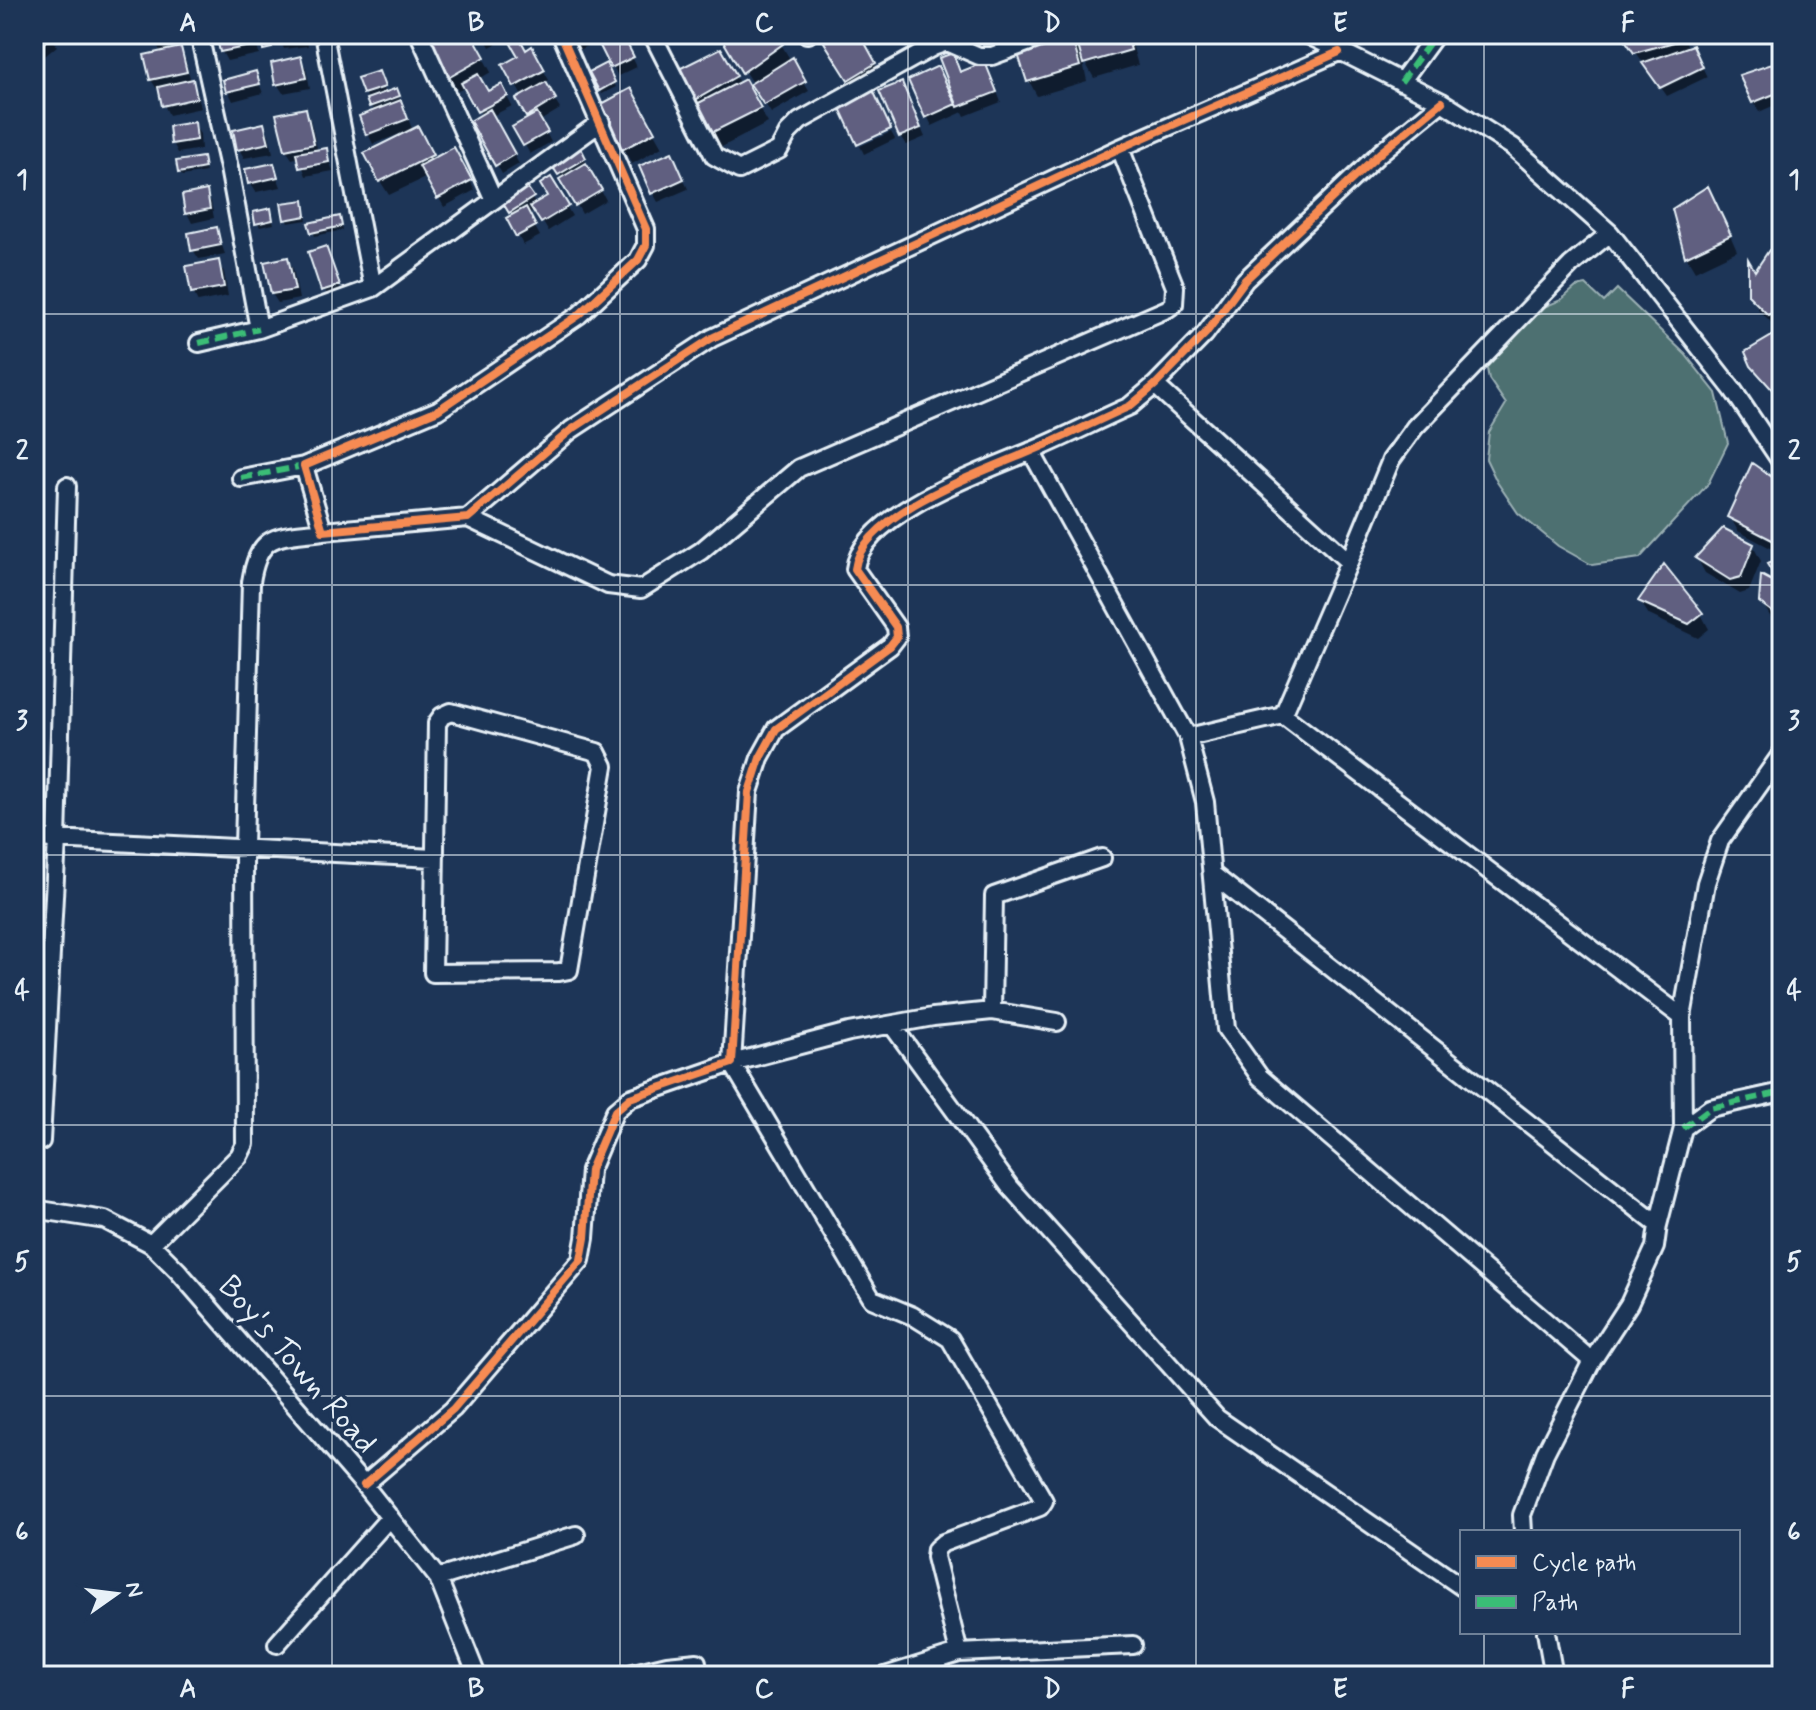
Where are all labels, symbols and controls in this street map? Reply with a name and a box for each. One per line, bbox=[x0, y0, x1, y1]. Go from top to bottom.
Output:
text: A bbox=[179, 7, 197, 41]
text: B bbox=[468, 7, 484, 41]
text: C bbox=[755, 7, 774, 41]
text: D bbox=[1043, 7, 1061, 41]
text: E bbox=[1332, 7, 1348, 41]
text: F bbox=[1621, 7, 1635, 41]
text: 1 bbox=[16, 164, 28, 198]
text: 1 bbox=[1788, 164, 1800, 198]
text: 2 bbox=[16, 435, 29, 469]
text: 2 bbox=[1788, 435, 1801, 469]
text: 3 bbox=[16, 705, 28, 739]
text: 3 bbox=[1788, 705, 1800, 739]
text: 4 bbox=[14, 975, 30, 1009]
text: 4 bbox=[1786, 975, 1802, 1009]
text: 5 bbox=[14, 1246, 30, 1280]
text: 5 bbox=[1786, 1246, 1802, 1280]
street label: Boy's Town Road bbox=[208, 1267, 386, 1463]
text: 6 bbox=[15, 1516, 29, 1550]
text: 6 bbox=[1787, 1516, 1801, 1550]
legend bbox=[1460, 1530, 1740, 1634]
text: Cycle path bbox=[1532, 1548, 1637, 1579]
north arrow bbox=[76, 1554, 156, 1634]
text: N bbox=[118, 1579, 149, 1600]
text: Path bbox=[1532, 1588, 1578, 1619]
text: A bbox=[179, 1673, 197, 1707]
text: B bbox=[468, 1673, 484, 1707]
text: C bbox=[755, 1673, 774, 1707]
text: D bbox=[1043, 1673, 1061, 1707]
text: E bbox=[1332, 1673, 1348, 1707]
text: F bbox=[1621, 1673, 1635, 1707]

